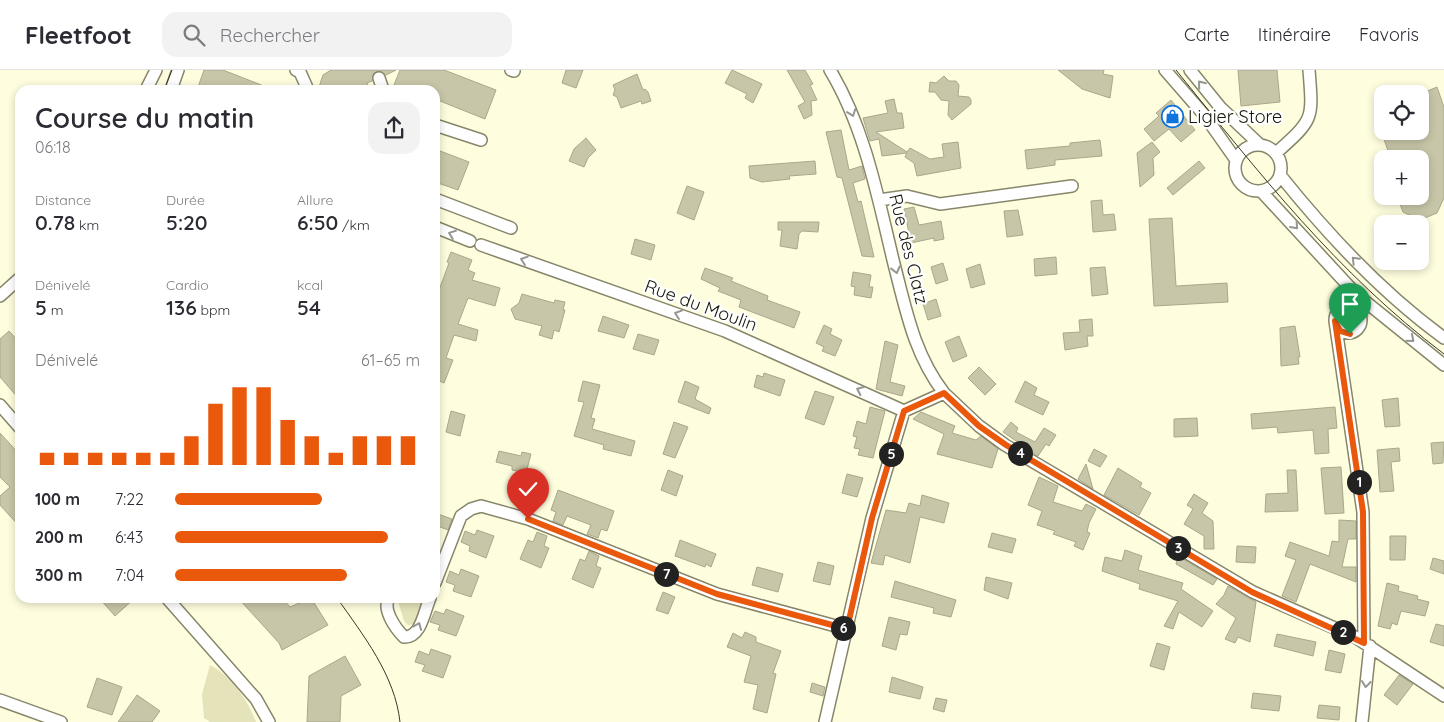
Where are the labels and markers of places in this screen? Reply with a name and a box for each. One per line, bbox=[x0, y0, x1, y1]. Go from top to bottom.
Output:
shop icon: Ligier Store bbox=[1160, 104, 1184, 128]
place label: Ligier Store bbox=[1188, 105, 1282, 128]
pin bbox=[1329, 283, 1371, 334]
pin: 4 bbox=[1008, 440, 1032, 466]
pin: 5 bbox=[878, 442, 904, 466]
pin bbox=[507, 468, 549, 519]
pin: 1 bbox=[1346, 470, 1372, 494]
pin: 3 bbox=[1166, 536, 1190, 560]
pin: 7 bbox=[654, 562, 678, 586]
pin: 6 bbox=[830, 616, 856, 640]
pin: 2 bbox=[1330, 620, 1356, 644]

